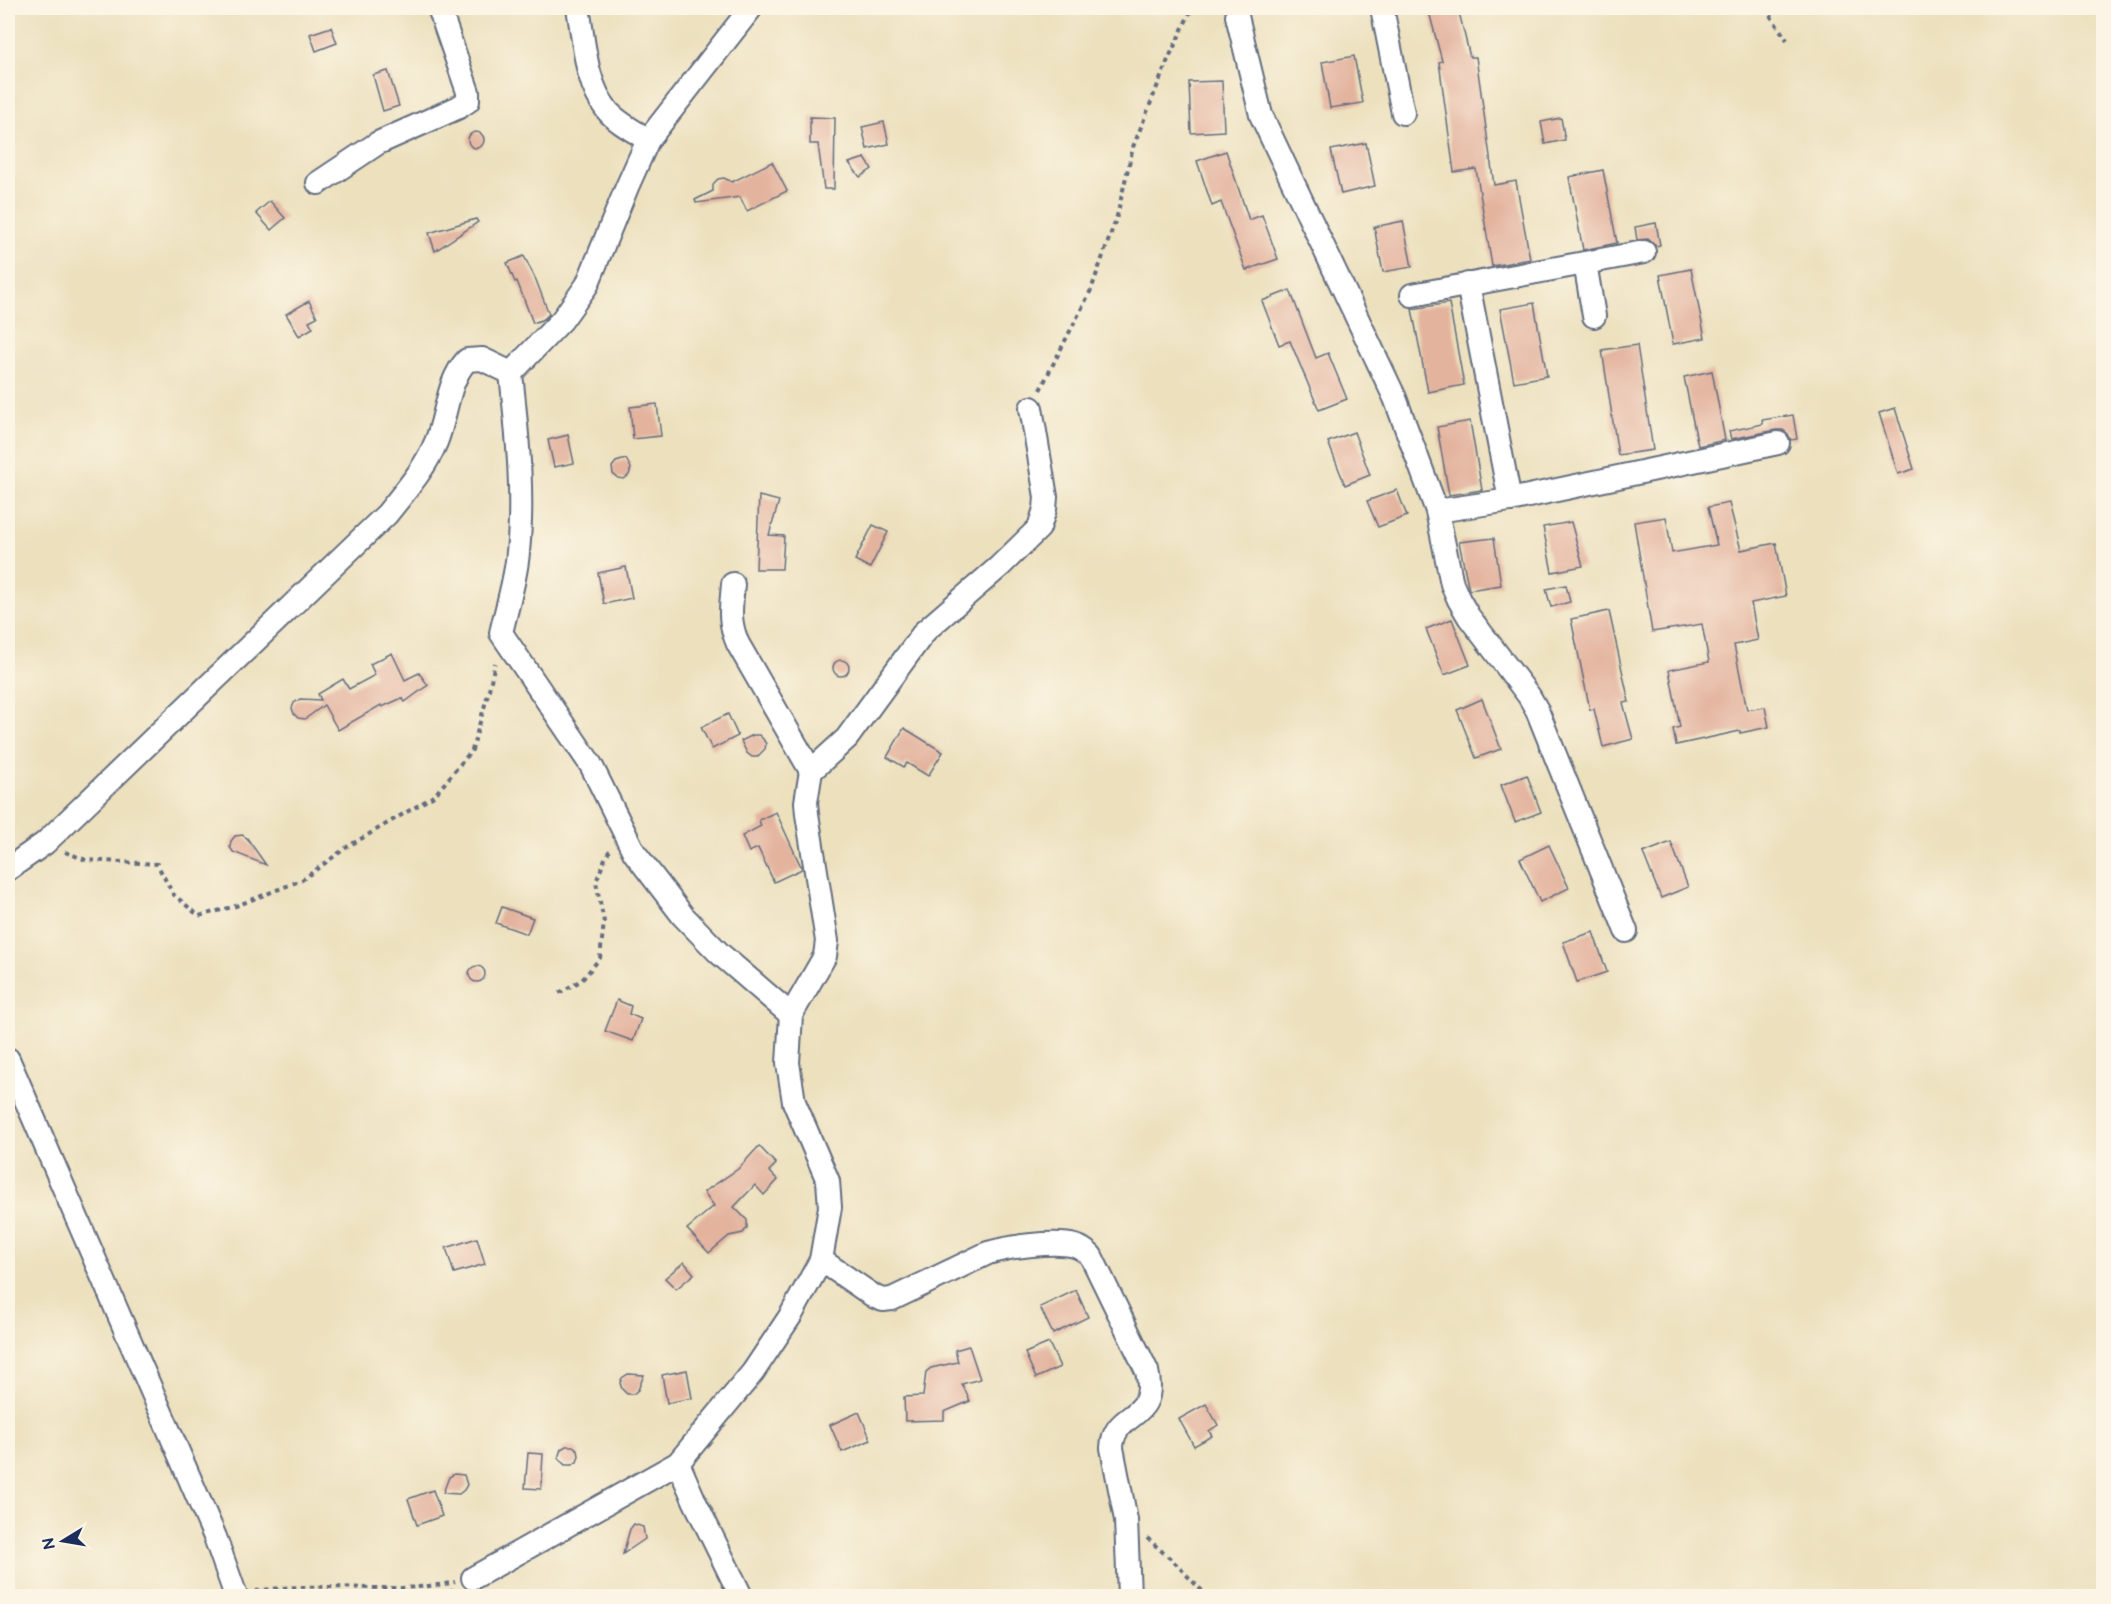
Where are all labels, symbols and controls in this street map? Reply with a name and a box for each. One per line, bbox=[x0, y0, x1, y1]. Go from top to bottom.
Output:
north arrow bbox=[33, 1511, 93, 1571]
text: N bbox=[39, 1536, 60, 1551]

